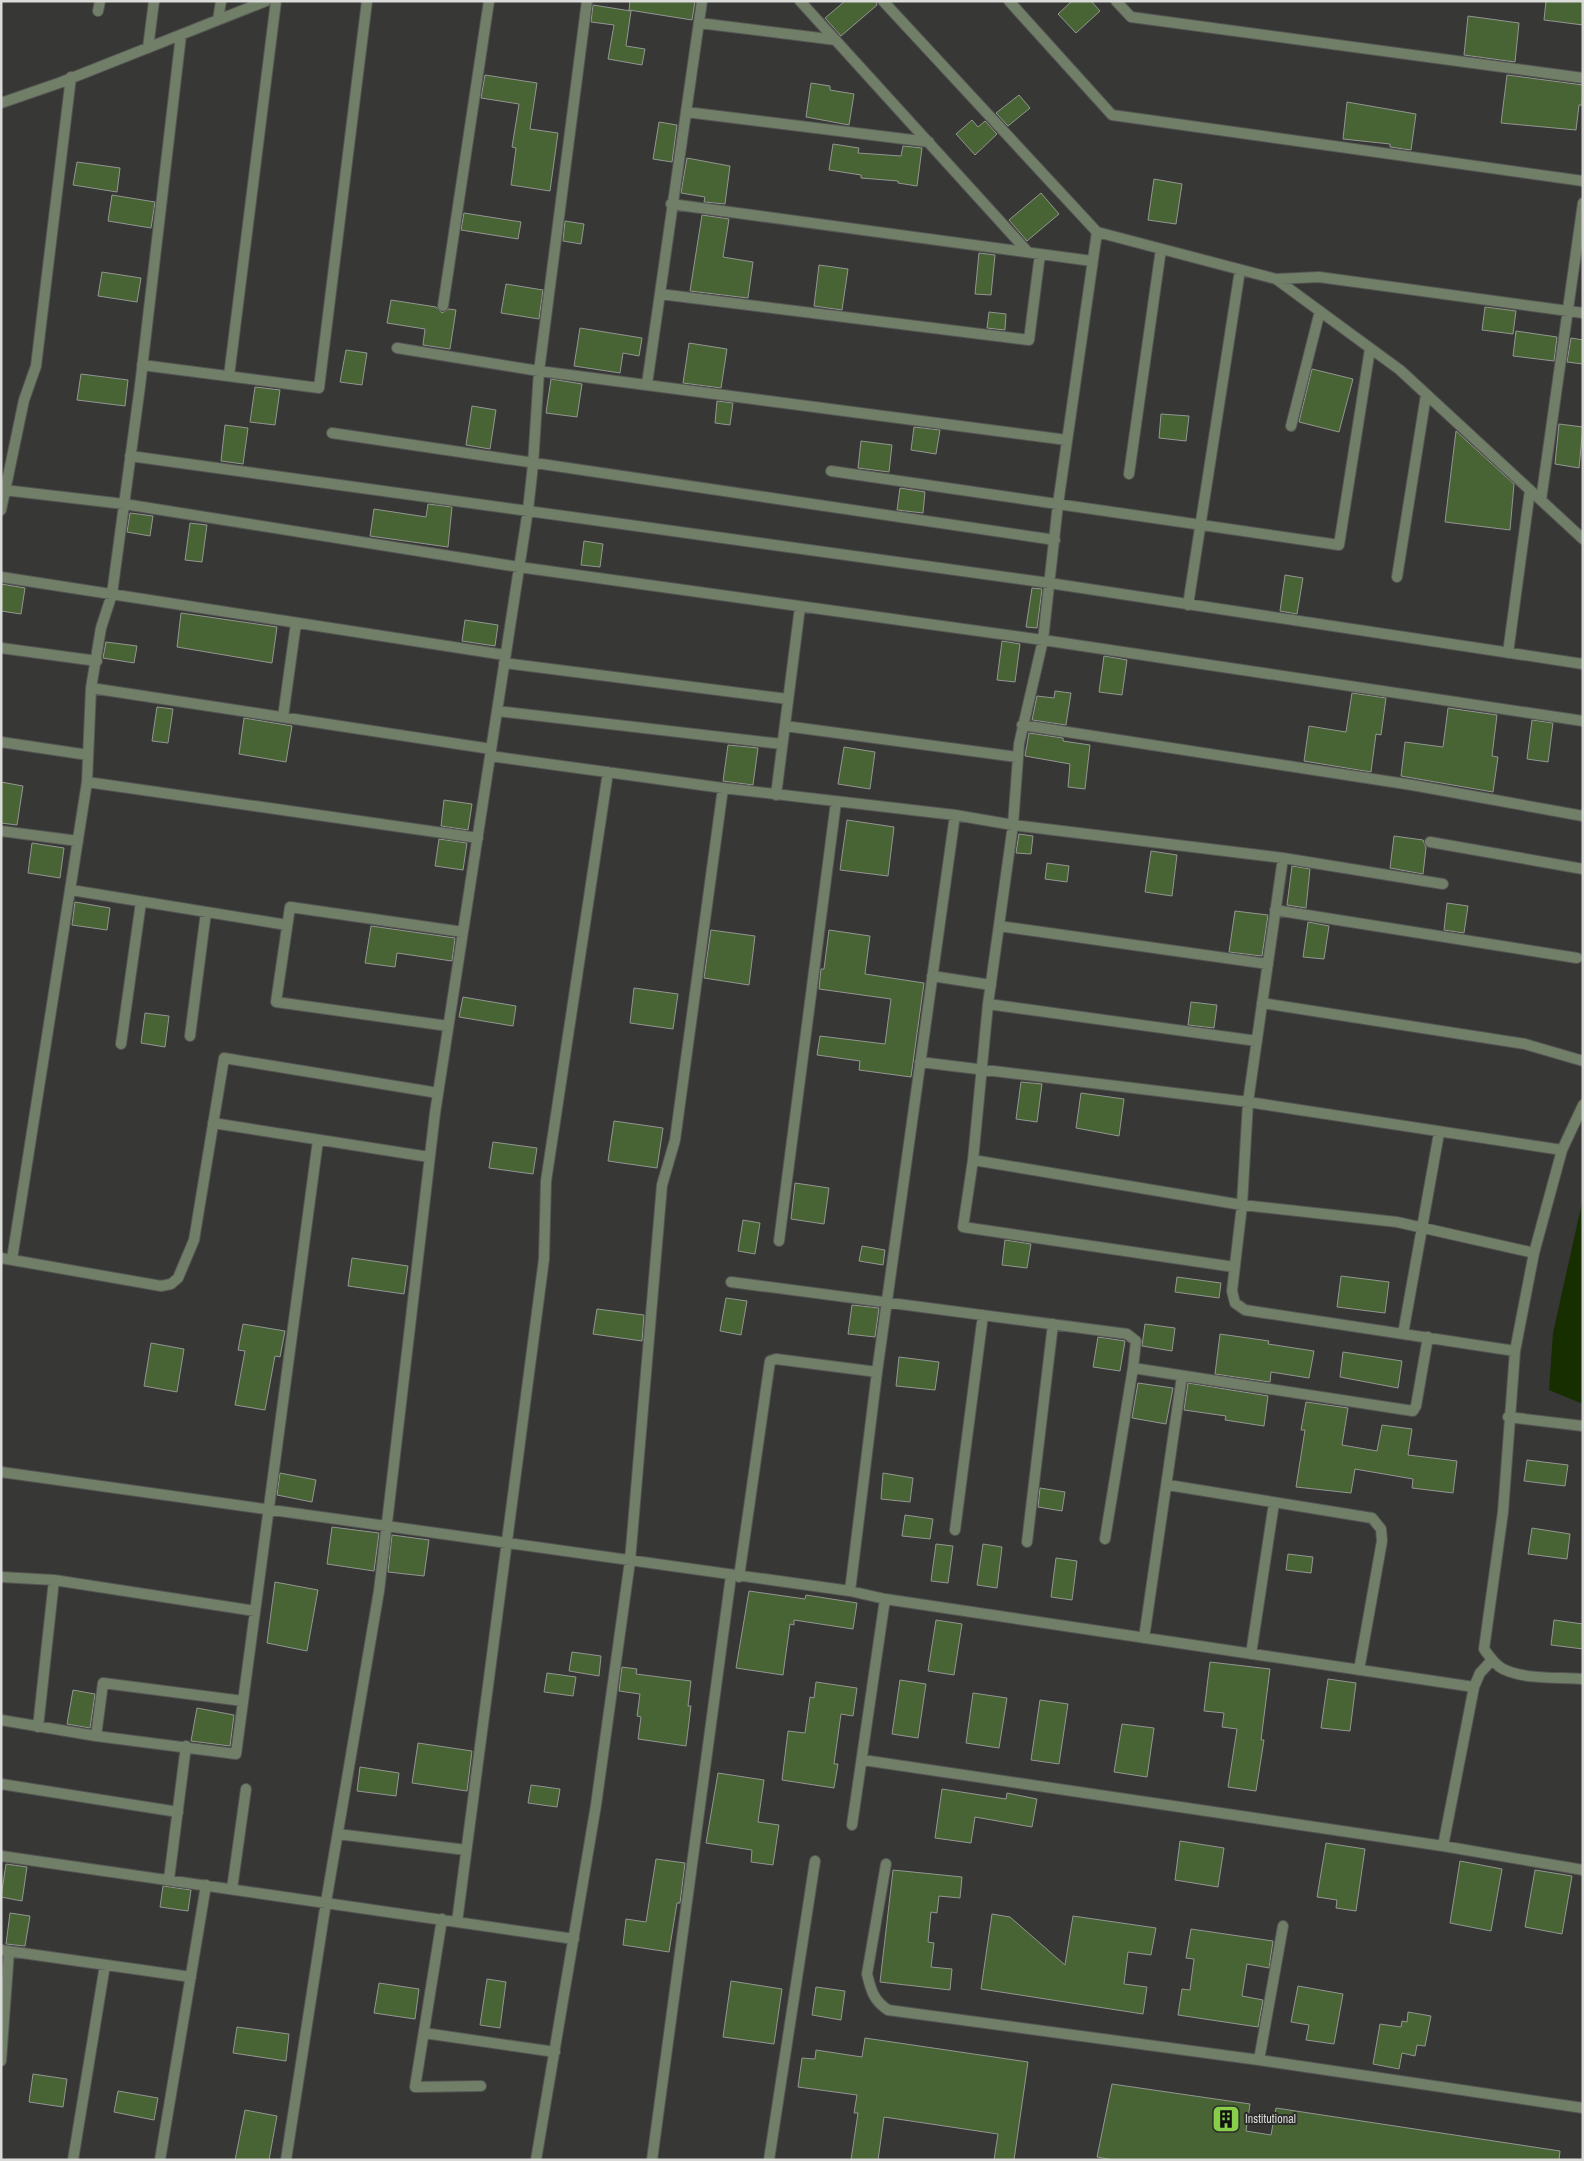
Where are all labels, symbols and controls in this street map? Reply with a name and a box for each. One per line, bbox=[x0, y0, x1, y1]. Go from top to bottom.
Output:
building icon: Institutional bbox=[1211, 2104, 1241, 2134]
place label: Institutional bbox=[1245, 2111, 1296, 2127]

